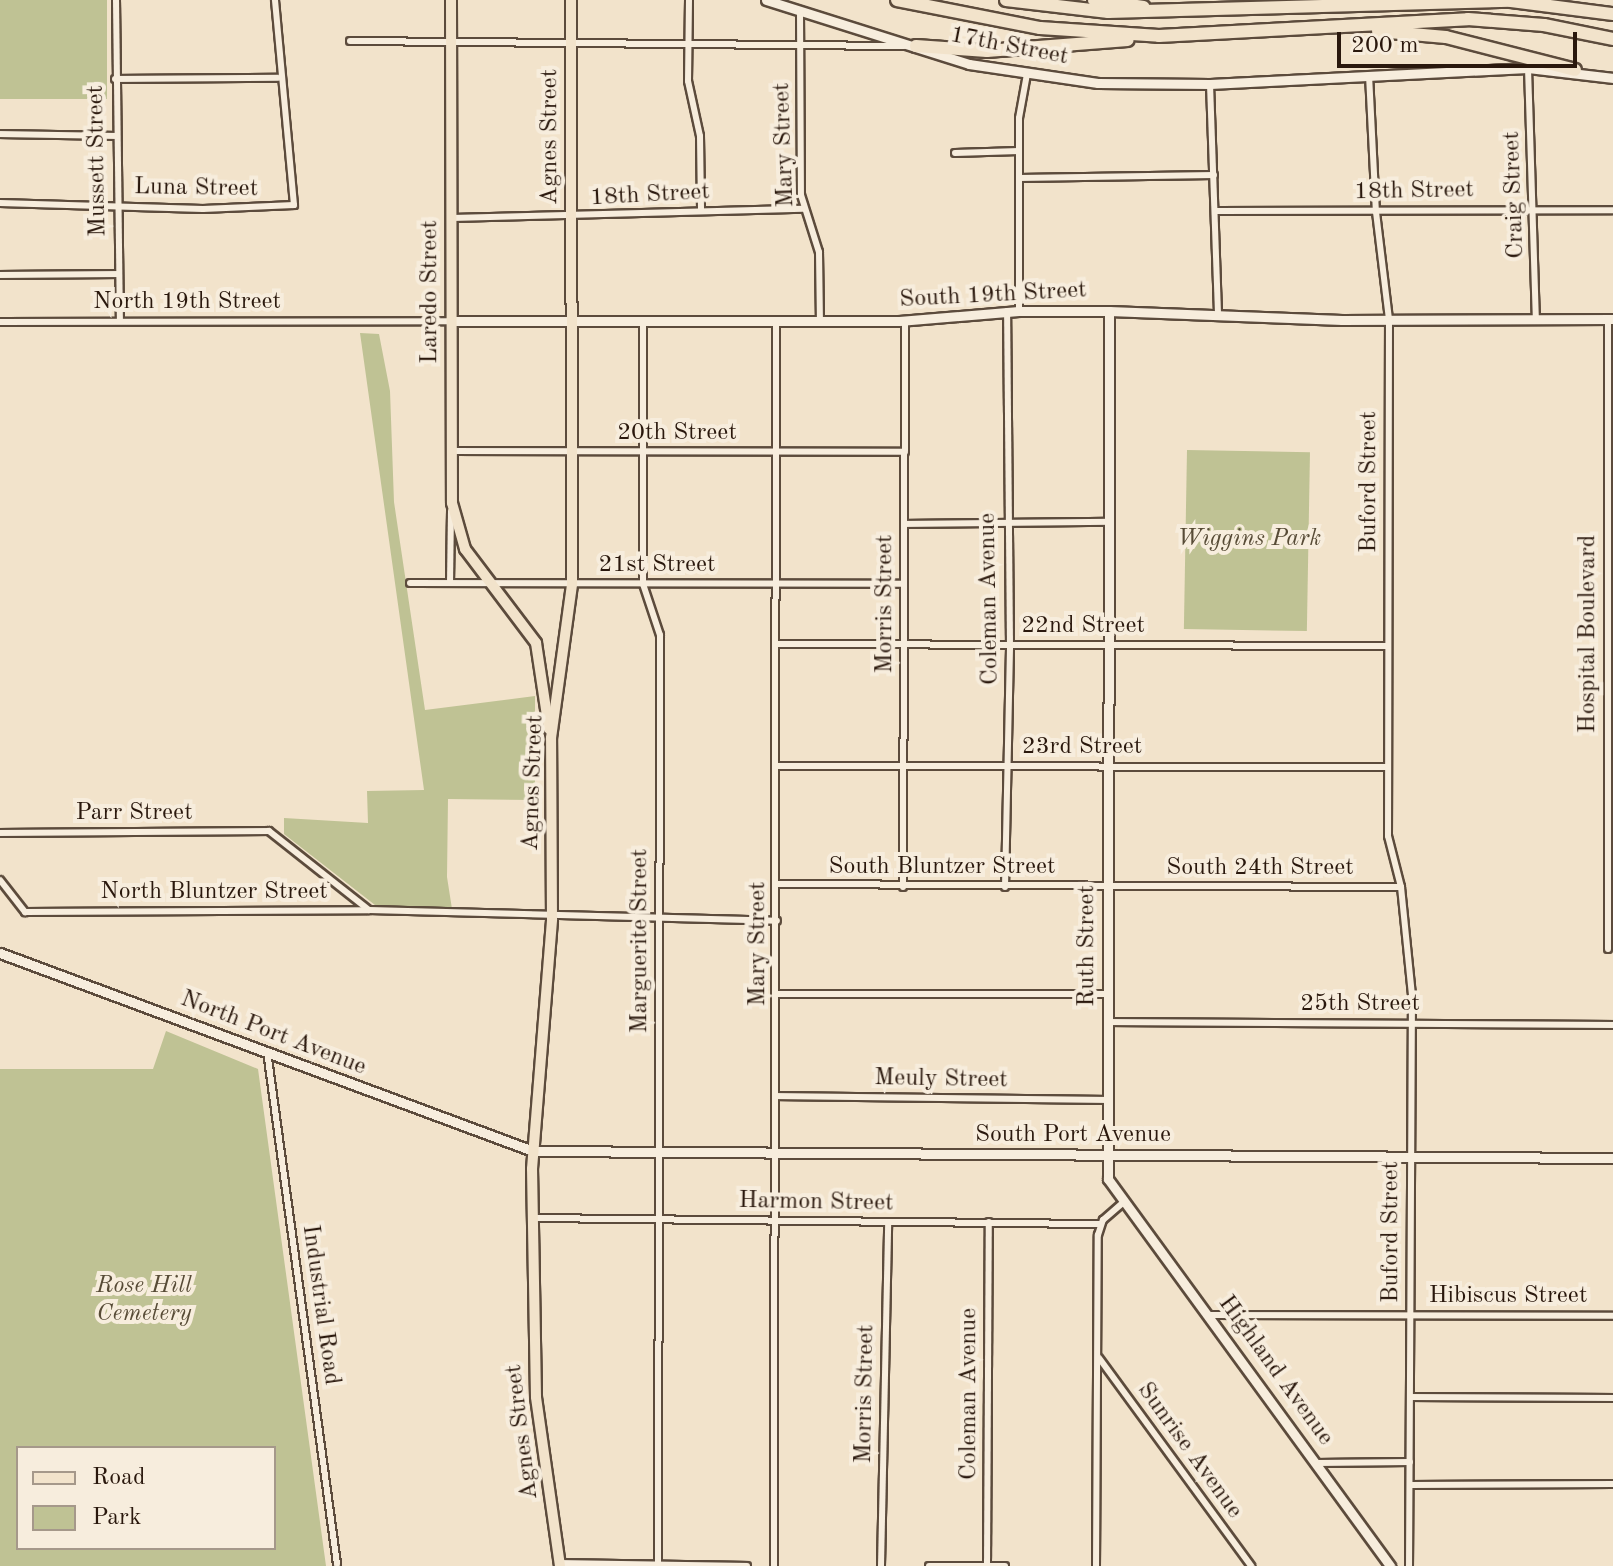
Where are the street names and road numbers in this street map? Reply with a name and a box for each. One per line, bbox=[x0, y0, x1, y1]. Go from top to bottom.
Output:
street label: 17th Street bbox=[948, 21, 1070, 73]
street label: Agnes Street bbox=[537, 69, 565, 205]
street label: Mary Street bbox=[768, 82, 802, 208]
street label: Mussett Street bbox=[82, 85, 114, 237]
street label: Craig Street bbox=[1498, 131, 1532, 259]
street label: Luna Street bbox=[134, 174, 258, 204]
street label: 18th Street bbox=[1354, 177, 1474, 207]
street label: 18th Street bbox=[590, 178, 710, 214]
street label: Laredo Street bbox=[417, 220, 445, 364]
street label: South 19th Street bbox=[899, 277, 1087, 315]
street label: North 19th Street bbox=[93, 289, 281, 317]
street label: Buford Street bbox=[1356, 411, 1384, 553]
street label: 20th Street bbox=[617, 420, 737, 448]
street label: Coleman Avenue bbox=[974, 513, 1006, 685]
street label: Morris Street bbox=[872, 535, 900, 673]
street label: Hospital Boulevard bbox=[1575, 535, 1603, 733]
street label: 21st Street bbox=[599, 552, 715, 580]
street label: 22nd Street bbox=[1021, 613, 1145, 641]
street label: Agnes Street bbox=[517, 715, 551, 851]
street label: 23rd Street bbox=[1022, 734, 1142, 762]
street label: Parr Street bbox=[75, 800, 193, 828]
street label: Marguerite Street bbox=[627, 849, 655, 1033]
street label: South Bluntzer Street bbox=[829, 854, 1055, 882]
street label: South 24th Street bbox=[1166, 855, 1354, 883]
street label: North Bluntzer Street bbox=[100, 879, 328, 907]
street label: Mary Street bbox=[745, 882, 773, 1006]
street label: Ruth Street bbox=[1074, 885, 1102, 1007]
street label: North Port Avenue bbox=[176, 985, 370, 1083]
street label: 25th Street bbox=[1300, 991, 1420, 1019]
street label: Meuly Street bbox=[874, 1064, 1008, 1096]
street label: South Port Avenue bbox=[975, 1122, 1171, 1150]
street label: Buford Street bbox=[1378, 1161, 1406, 1303]
street label: Harmon Street bbox=[738, 1187, 894, 1219]
street label: Industrial Road bbox=[295, 1223, 345, 1387]
street label: Hibiscus Street bbox=[1429, 1283, 1587, 1311]
street label: Highland Avenue bbox=[1211, 1290, 1339, 1452]
street label: Coleman Avenue bbox=[956, 1308, 984, 1480]
street label: Morris Street bbox=[850, 1324, 882, 1464]
street label: Agnes Street bbox=[500, 1363, 546, 1501]
street label: Sunrise Avenue bbox=[1130, 1377, 1248, 1525]

